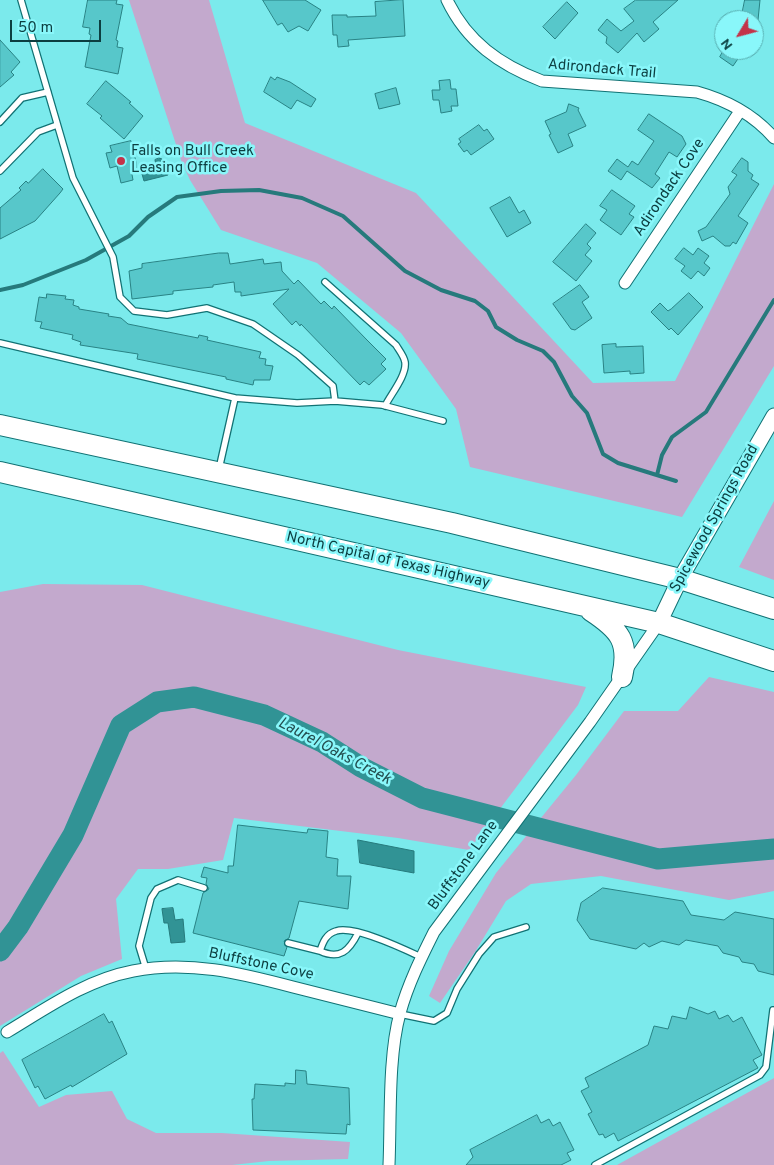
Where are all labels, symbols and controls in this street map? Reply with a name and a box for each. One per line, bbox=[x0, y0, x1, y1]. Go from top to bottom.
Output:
scale bar bbox=[12, 10, 104, 42]
north arrow bbox=[714, 10, 764, 60]
text: 50 m bbox=[18, 19, 53, 38]
text: N bbox=[718, 35, 737, 53]
street label: Adirondack Trail bbox=[547, 56, 657, 84]
street label: Adirondack Cove bbox=[631, 136, 709, 240]
place label: Falls on Bull Creek Leasing Office bbox=[131, 143, 254, 178]
marker: Falls on Bull Creek Leasing Office bbox=[115, 155, 127, 167]
street label: Spicewood Springs Road bbox=[667, 442, 763, 596]
street label: North Capital of Texas Highway bbox=[284, 529, 492, 593]
water label: Laurel Oaks Creek bbox=[274, 714, 394, 790]
street label: Bluffstone Lane bbox=[425, 818, 503, 914]
street label: Bluffstone Cove bbox=[207, 945, 315, 985]

